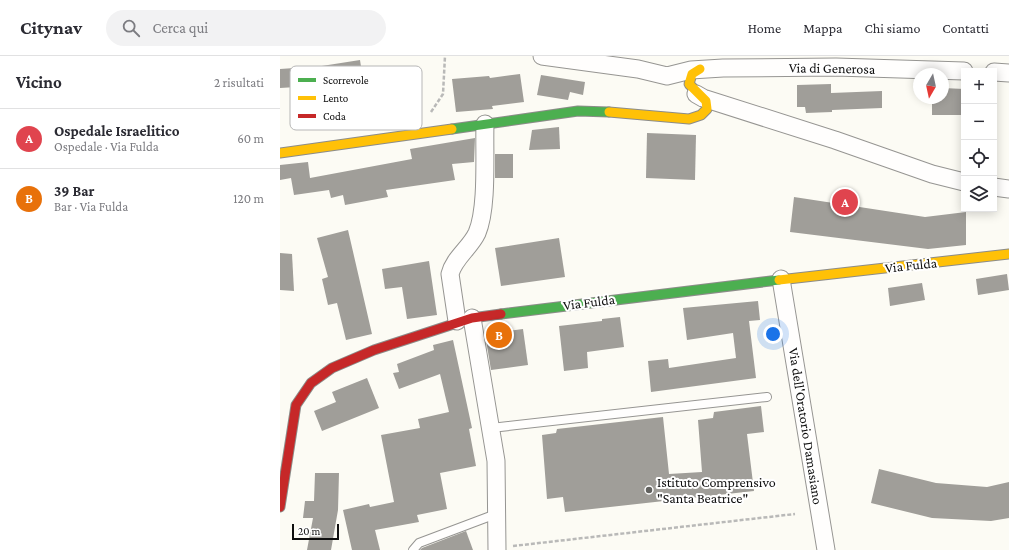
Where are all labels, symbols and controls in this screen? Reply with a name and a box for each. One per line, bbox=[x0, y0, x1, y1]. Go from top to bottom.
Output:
search box bbox=[106, 10, 386, 46]
text: Citynav bbox=[20, 17, 82, 38]
icon: search bbox=[120, 17, 142, 39]
text: Cerca qui bbox=[152, 20, 208, 36]
text: Home bbox=[748, 20, 781, 36]
text: Mappa bbox=[803, 20, 842, 36]
text: Chi siamo bbox=[864, 20, 920, 36]
text: Contatti bbox=[942, 20, 989, 36]
street label: Via di Generosa bbox=[789, 59, 876, 77]
legend bbox=[290, 66, 422, 130]
north arrow bbox=[913, 68, 949, 104]
map controls bbox=[961, 68, 997, 212]
button: + bbox=[961, 68, 997, 104]
text: Vicino bbox=[16, 73, 62, 92]
text: Scorrevole bbox=[323, 74, 369, 86]
text: 2 risultati bbox=[214, 75, 264, 90]
text: Lento bbox=[323, 92, 349, 104]
button: − bbox=[961, 104, 997, 140]
text: Coda bbox=[323, 110, 346, 122]
text: Ospedale Israelitico bbox=[54, 123, 180, 139]
text: A bbox=[25, 131, 33, 146]
text: 60 m bbox=[237, 131, 264, 146]
text: Ospedale · Via Fulda bbox=[54, 139, 159, 154]
button: locate bbox=[961, 140, 997, 176]
button: layers bbox=[961, 176, 997, 212]
text: 39 Bar bbox=[54, 183, 95, 199]
pin: A bbox=[832, 187, 858, 217]
text: B bbox=[25, 191, 33, 206]
text: 120 m bbox=[233, 191, 264, 206]
text: Bar · Via Fulda bbox=[54, 199, 128, 214]
street label: Via Fulda bbox=[884, 254, 938, 276]
street label: Via Fulda bbox=[562, 291, 616, 313]
pin: B bbox=[486, 320, 512, 350]
your location bbox=[763, 324, 783, 344]
street label: Via dell'Oratorio Damasiano bbox=[786, 346, 826, 506]
place label: Istituto Comprensivo "Santa Beatrice" bbox=[657, 474, 776, 506]
marker: Istituto Comprensivo "Santa Beatrice" bbox=[644, 485, 654, 495]
scale bar bbox=[292, 522, 339, 541]
text: 20 m bbox=[298, 525, 320, 537]

